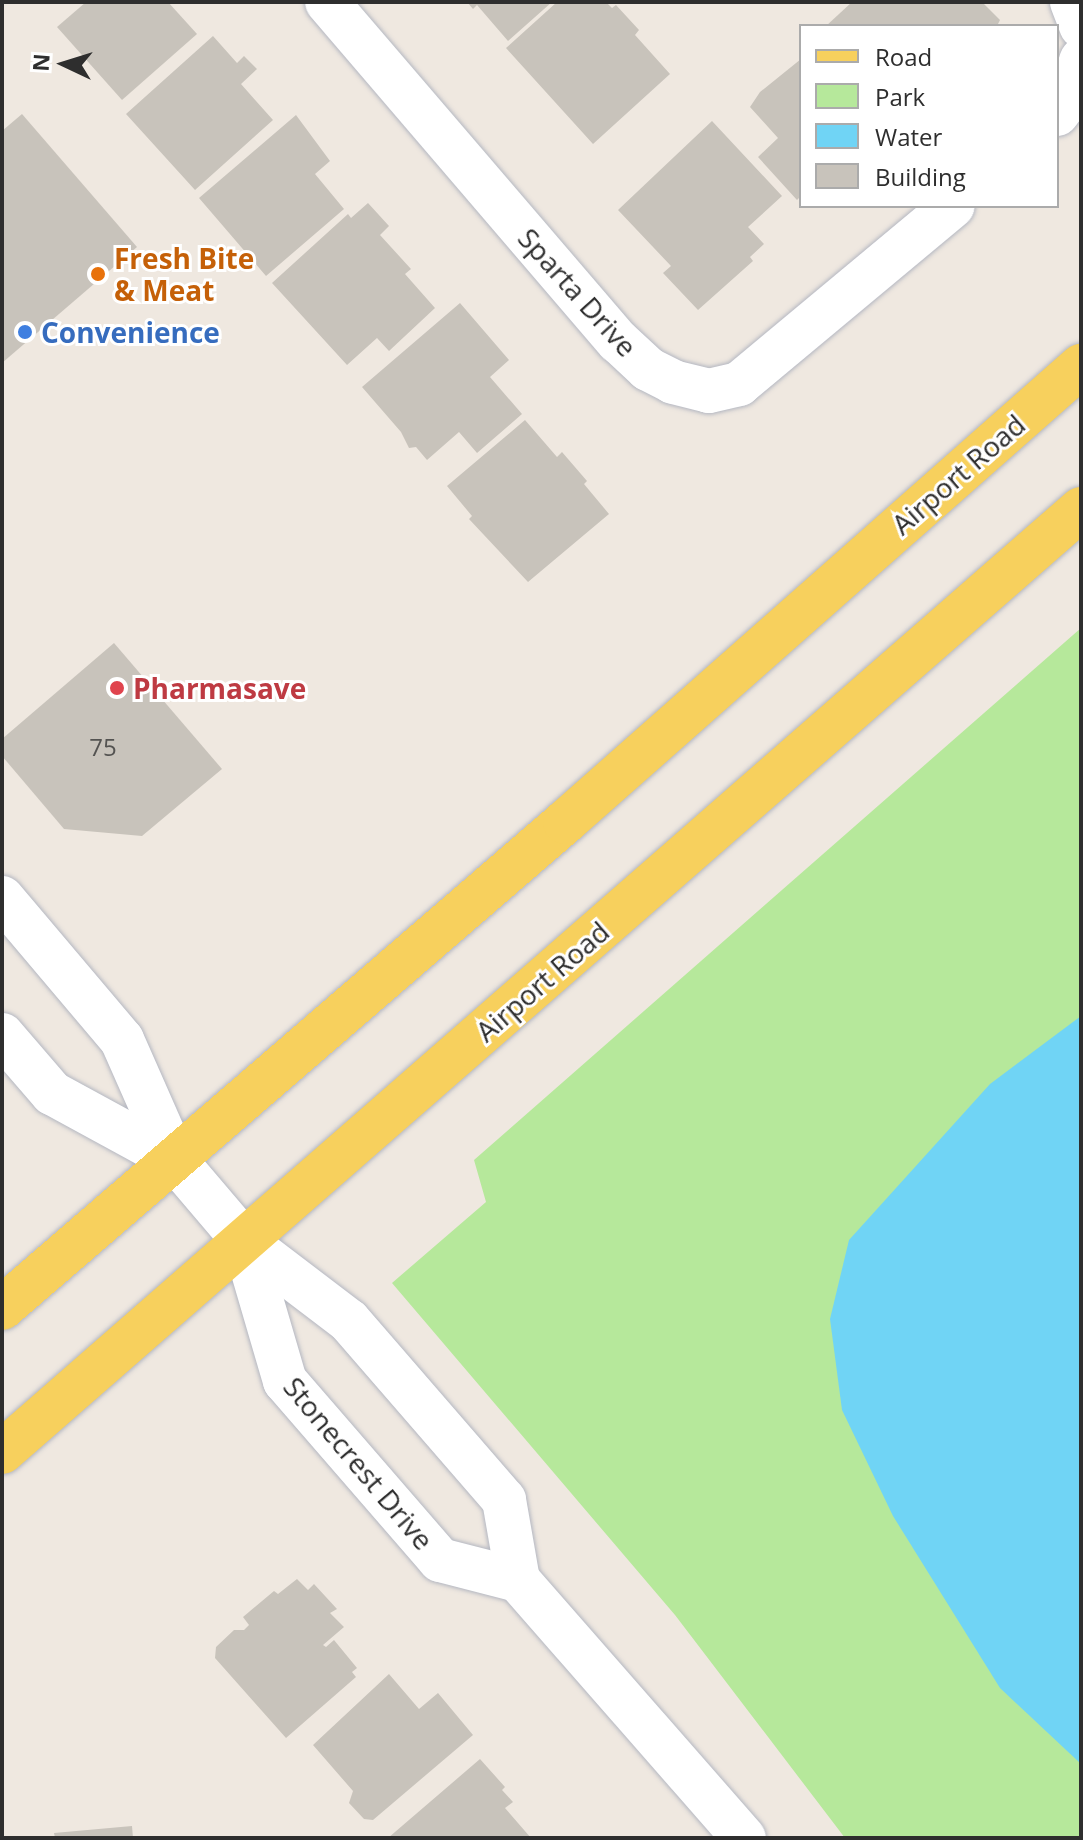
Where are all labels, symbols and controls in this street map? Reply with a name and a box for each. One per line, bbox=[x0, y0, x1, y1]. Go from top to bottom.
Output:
north arrow bbox=[24, 24, 104, 104]
legend bbox=[799, 24, 1059, 208]
text: Road bbox=[875, 40, 932, 73]
text: N bbox=[24, 52, 56, 72]
text: Park bbox=[875, 80, 925, 113]
text: Water bbox=[875, 120, 942, 153]
text: Building bbox=[875, 160, 966, 193]
street label: Sparta Drive bbox=[512, 221, 644, 363]
place label: Fresh Bite & Meat bbox=[114, 241, 254, 307]
marker: Fresh Bite & Meat bbox=[89, 265, 107, 283]
place label: Convenience bbox=[41, 315, 220, 349]
marker: Convenience bbox=[16, 323, 34, 341]
street label: Airport Road bbox=[884, 407, 1032, 541]
place label: Pharmasave bbox=[133, 671, 306, 705]
marker: Pharmasave bbox=[108, 679, 126, 697]
house number: 75 bbox=[89, 733, 117, 761]
street label: Airport Road bbox=[468, 914, 616, 1048]
street label: Stonecrest Drive bbox=[277, 1370, 441, 1556]

